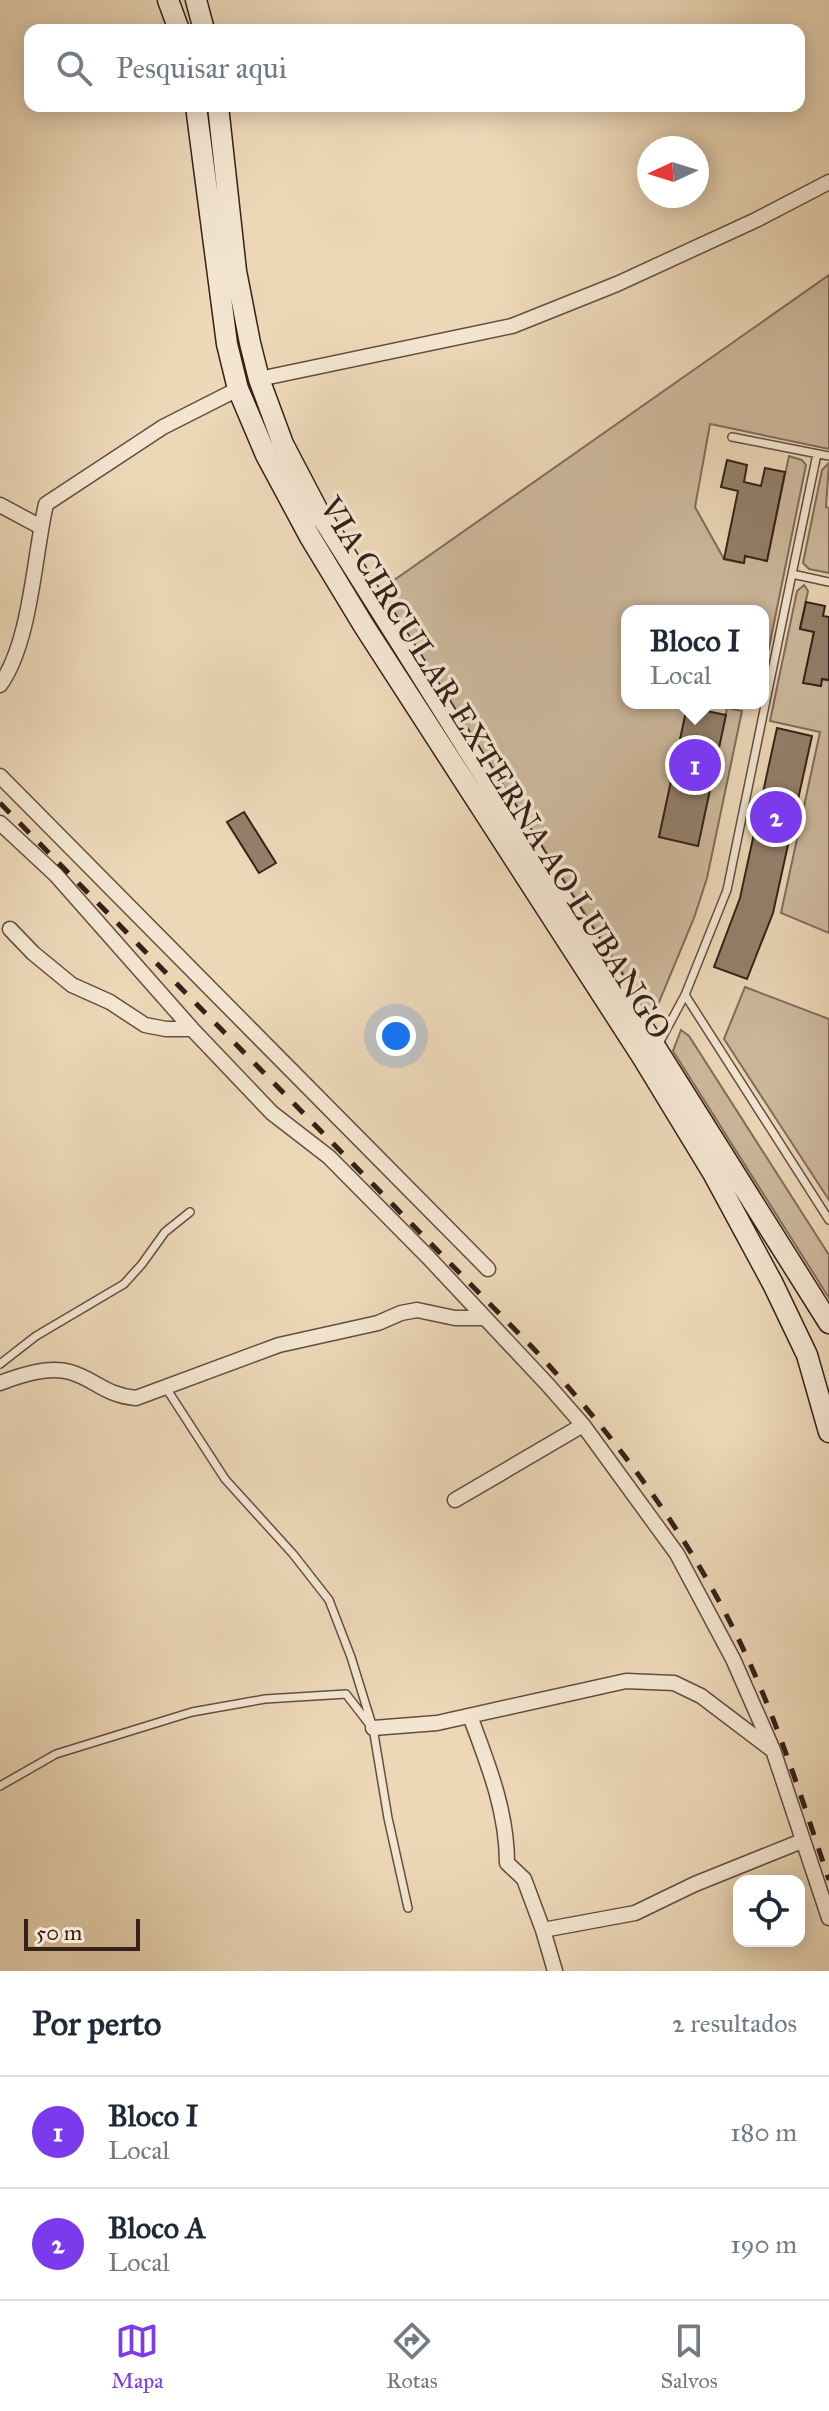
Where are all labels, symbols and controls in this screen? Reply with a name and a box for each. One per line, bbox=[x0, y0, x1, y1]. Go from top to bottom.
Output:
search box bbox=[24, 24, 805, 112]
icon: search bbox=[52, 46, 96, 90]
text: Pesquisar aqui bbox=[116, 50, 287, 86]
north arrow bbox=[637, 136, 709, 208]
street label: VIA CIRCULAR EXTERNA AO LUBANGO bbox=[310, 489, 679, 1047]
popup bbox=[621, 605, 769, 709]
text: Bloco I bbox=[650, 623, 740, 659]
text: Local bbox=[650, 659, 711, 691]
pin: 1 bbox=[669, 735, 721, 795]
pin: 2 bbox=[750, 787, 802, 847]
your location bbox=[376, 1016, 416, 1056]
map controls bbox=[733, 1875, 805, 1947]
button: locate bbox=[733, 1875, 805, 1947]
scale bar bbox=[24, 1915, 140, 1951]
text: 50 m bbox=[36, 1919, 82, 1946]
text: Por perto bbox=[32, 2003, 161, 2044]
text: 2 resultados bbox=[672, 2007, 797, 2039]
text: Bloco I bbox=[108, 2098, 199, 2134]
text: 1 bbox=[53, 2116, 63, 2148]
text: 180 m bbox=[730, 2116, 797, 2148]
text: Local bbox=[108, 2134, 170, 2166]
text: Bloco A bbox=[108, 2210, 206, 2246]
text: 2 bbox=[52, 2228, 64, 2260]
text: 190 m bbox=[730, 2228, 797, 2260]
text: Local bbox=[108, 2246, 170, 2278]
tab: Mapa bbox=[111, 2319, 164, 2394]
tab: Rotas bbox=[386, 2319, 438, 2394]
tab: Salvos bbox=[660, 2319, 718, 2394]

